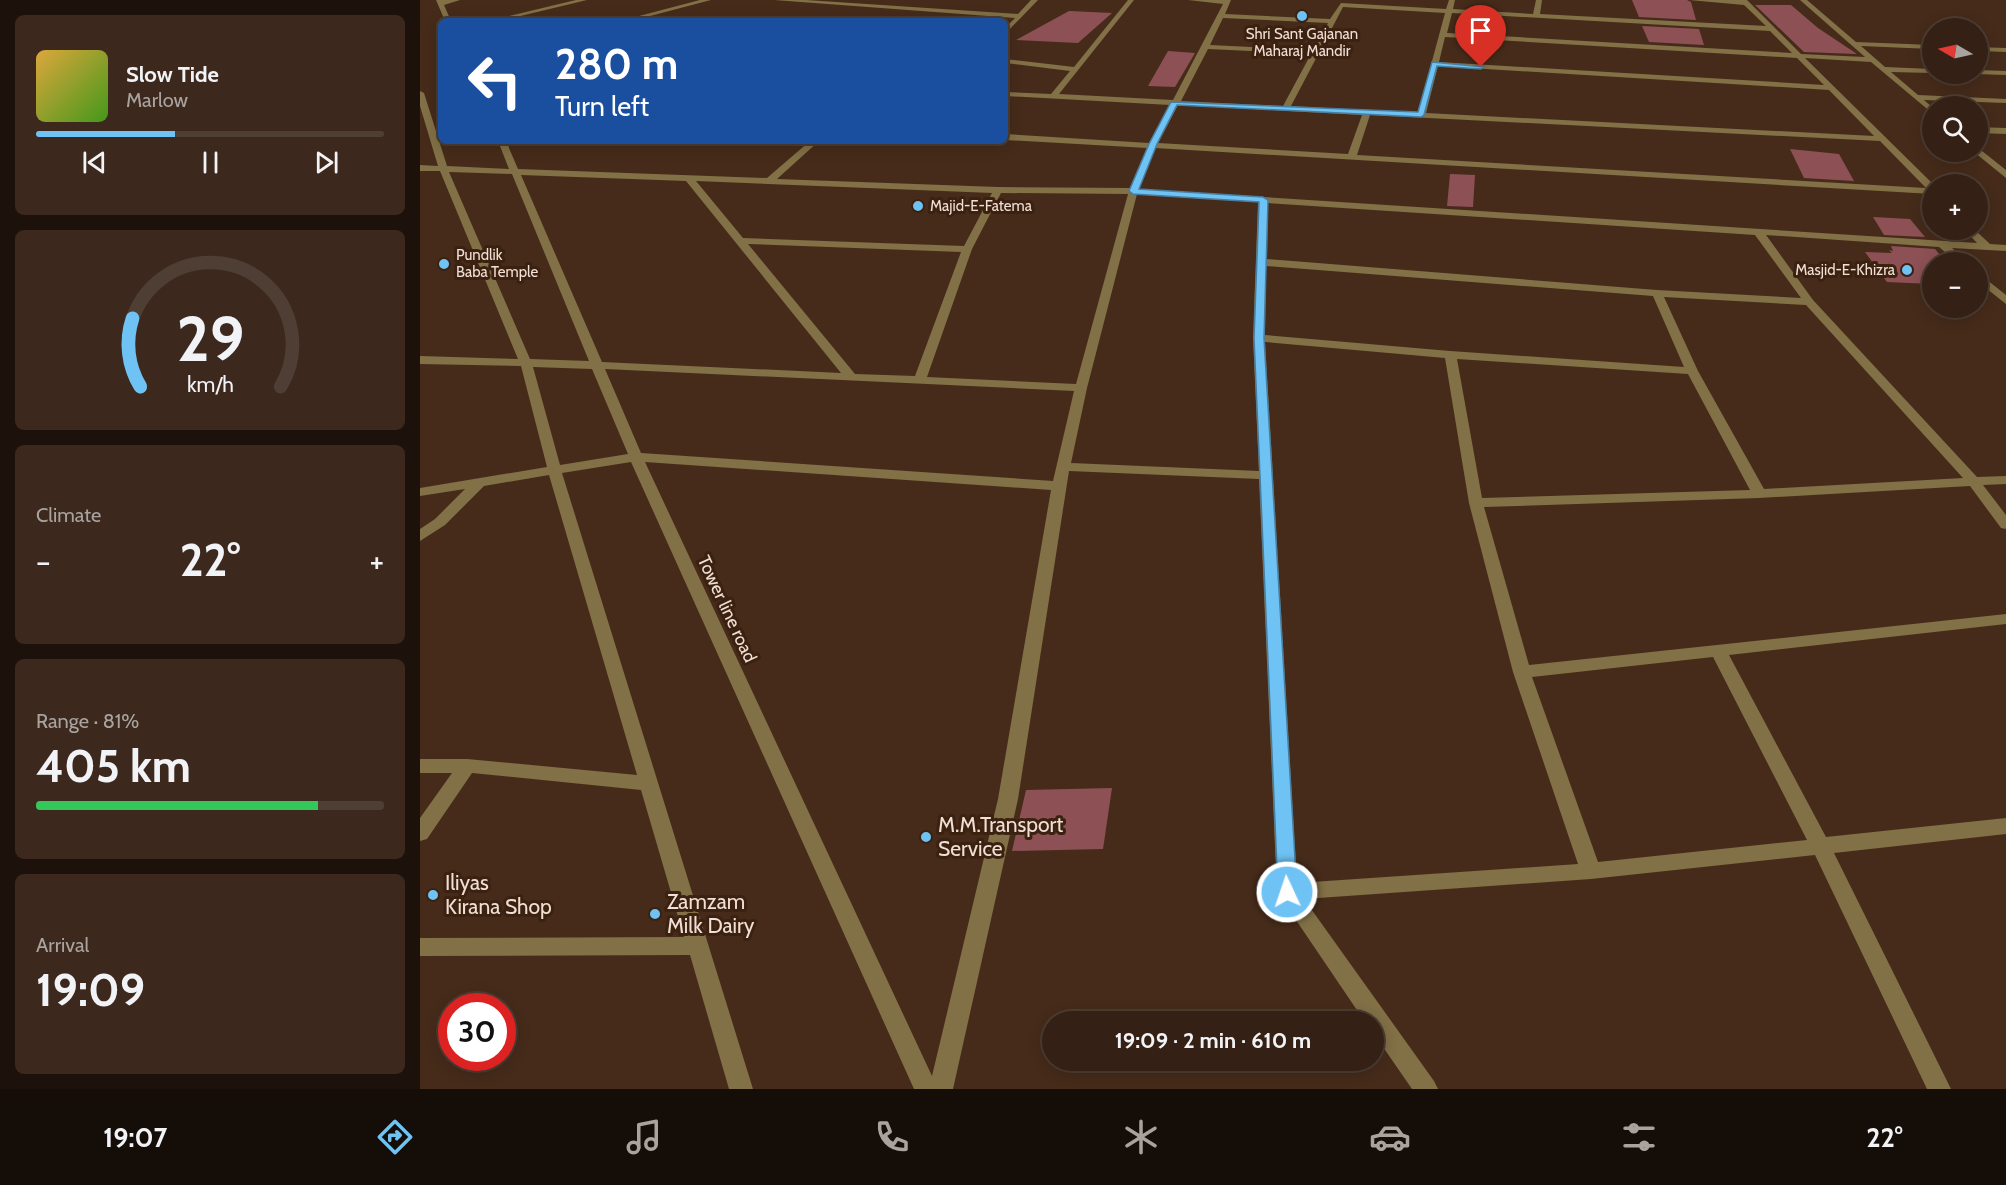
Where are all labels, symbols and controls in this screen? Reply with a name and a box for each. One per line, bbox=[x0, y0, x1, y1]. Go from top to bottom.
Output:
pin bbox=[1455, 5, 1506, 67]
marker: Shri Sant Gajanan Maharaj Mandir bbox=[1295, 9, 1309, 23]
icon: arrive bbox=[1464, 14, 1497, 47]
north arrow bbox=[1922, 18, 1988, 84]
map controls bbox=[1922, 18, 1988, 318]
place label: Shri Sant Gajanan Maharaj Mandir bbox=[1246, 25, 1358, 60]
text: 280 m bbox=[555, 38, 678, 90]
icon: left bbox=[456, 42, 534, 120]
text: Slow Tide bbox=[126, 61, 219, 88]
text: Marlow bbox=[126, 88, 188, 112]
text: Turn left bbox=[555, 90, 649, 123]
button: search bbox=[1922, 96, 1988, 162]
icon: previous bbox=[78, 146, 111, 179]
icon: pause bbox=[194, 146, 227, 179]
icon: next bbox=[310, 146, 343, 179]
button: + bbox=[1922, 174, 1988, 240]
place label: Majid-E-Fatema bbox=[930, 197, 1033, 215]
marker: Majid-E-Fatema bbox=[911, 199, 925, 213]
place label: Pundlik Baba Temple bbox=[456, 246, 539, 281]
button: − bbox=[1922, 252, 1988, 318]
marker: Pundlik Baba Temple bbox=[437, 257, 451, 271]
place label: Masjid-E-Khizra bbox=[1795, 261, 1896, 279]
marker: Masjid-E-Khizra bbox=[1900, 263, 1914, 277]
text: 29 bbox=[176, 301, 244, 377]
text: km/h bbox=[187, 371, 233, 397]
text: Climate bbox=[36, 503, 101, 527]
text: 22° bbox=[180, 533, 240, 587]
text: − bbox=[36, 541, 51, 581]
text: + bbox=[369, 541, 384, 581]
street label: Tower line road bbox=[693, 552, 761, 666]
text: Range · 81% bbox=[36, 709, 139, 733]
text: 405 km bbox=[36, 739, 191, 793]
place label: M.M.Transport Service bbox=[938, 812, 1063, 861]
marker: M.M.Transport Service bbox=[919, 830, 933, 844]
position arrow bbox=[1255, 860, 1319, 924]
place label: Iliyas Kirana Shop bbox=[445, 870, 552, 919]
marker: Iliyas Kirana Shop bbox=[426, 888, 440, 902]
place label: Zamzam Milk Dairy bbox=[667, 889, 755, 938]
marker: Zamzam Milk Dairy bbox=[648, 907, 662, 921]
text: Arrival bbox=[36, 933, 89, 957]
text: 19:09 bbox=[36, 963, 145, 1017]
speed limit sign: 30 bbox=[438, 993, 516, 1071]
text: 19:09 · 2 min · 610 m bbox=[1115, 1027, 1311, 1054]
icon: directions bbox=[374, 1116, 416, 1158]
icon: music bbox=[623, 1116, 665, 1158]
icon: phone bbox=[871, 1116, 913, 1158]
icon: climate bbox=[1120, 1116, 1162, 1158]
icon: car bbox=[1369, 1116, 1411, 1158]
icon: filters bbox=[1618, 1116, 1660, 1158]
text: 19:07 bbox=[103, 1121, 167, 1154]
text: 22° bbox=[1866, 1121, 1903, 1154]

